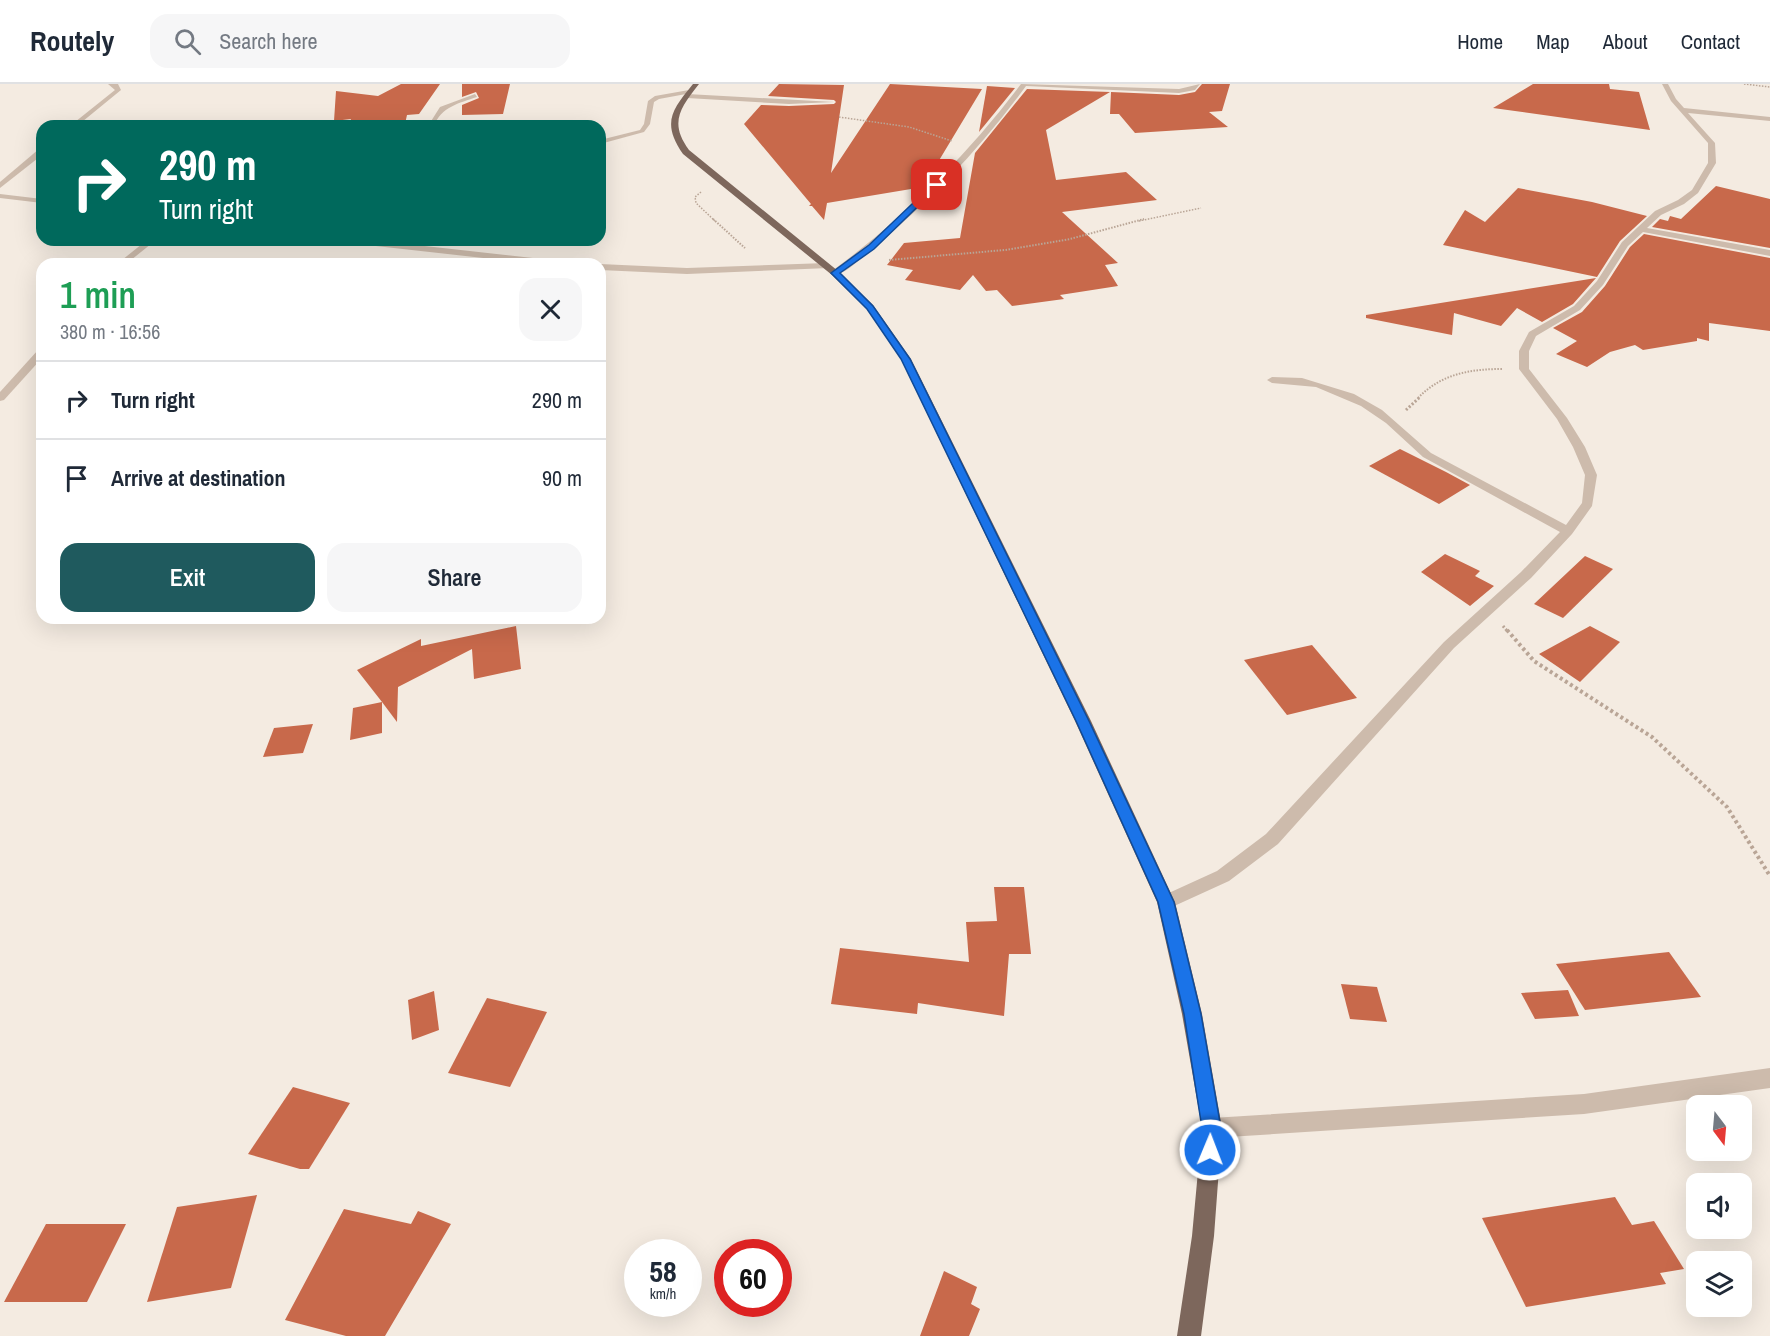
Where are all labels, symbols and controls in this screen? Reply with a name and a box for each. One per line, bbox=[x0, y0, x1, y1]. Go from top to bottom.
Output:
search box bbox=[150, 14, 570, 68]
text: Routely bbox=[30, 22, 114, 60]
icon: search bbox=[171, 25, 204, 58]
text: Search here bbox=[219, 26, 317, 56]
text: Home bbox=[1457, 27, 1503, 56]
text: Map bbox=[1536, 27, 1570, 56]
text: About bbox=[1603, 27, 1648, 56]
text: Contact bbox=[1681, 27, 1740, 56]
text: 290 m bbox=[159, 137, 257, 193]
icon: right bbox=[60, 144, 138, 222]
pin bbox=[911, 159, 962, 210]
icon: arrive bbox=[920, 168, 953, 201]
text: Turn right bbox=[159, 191, 253, 227]
text: 1 min bbox=[60, 271, 136, 319]
button: close bbox=[519, 278, 582, 341]
text: 380 m · 16:56 bbox=[60, 318, 160, 345]
icon: right bbox=[60, 384, 93, 417]
text: Turn right bbox=[111, 385, 195, 415]
text: 290 m bbox=[532, 385, 582, 415]
icon: arrive bbox=[60, 462, 93, 495]
text: Arrive at destination bbox=[111, 463, 285, 493]
text: 90 m bbox=[542, 463, 582, 493]
button: Exit bbox=[60, 543, 315, 612]
button: Share bbox=[327, 543, 582, 612]
north arrow bbox=[1686, 1095, 1752, 1161]
map controls bbox=[1686, 1095, 1752, 1317]
position arrow bbox=[1178, 1118, 1242, 1182]
button: sound bbox=[1686, 1173, 1752, 1239]
speed limit sign: 60 bbox=[714, 1239, 792, 1317]
text: 58 bbox=[649, 1251, 677, 1291]
button: layers bbox=[1686, 1251, 1752, 1317]
text: km/h bbox=[650, 1283, 676, 1304]

